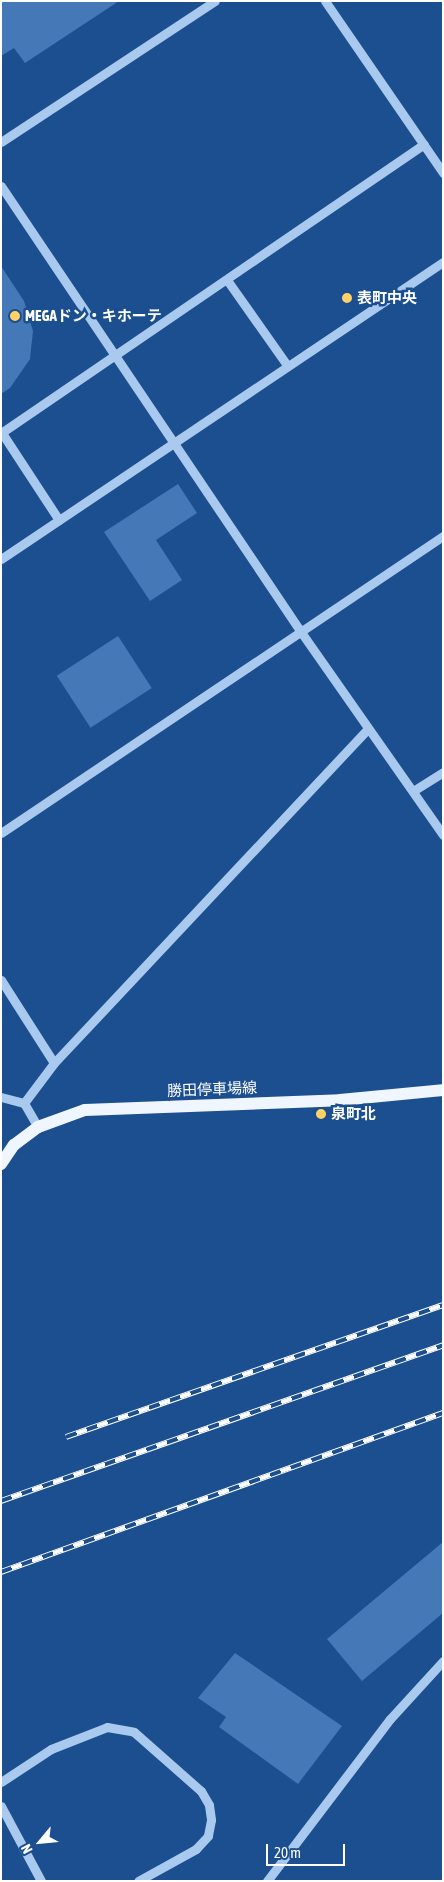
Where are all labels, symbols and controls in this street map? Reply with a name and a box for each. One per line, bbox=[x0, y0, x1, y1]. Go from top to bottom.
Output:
place label: 表町中央 bbox=[357, 289, 417, 307]
marker: 表町中央 bbox=[341, 292, 353, 304]
place label: MEGAドン・キホーテ bbox=[25, 307, 162, 325]
marker: MEGAドン・キホーテ bbox=[9, 310, 21, 322]
street label: 勝田停車場線 bbox=[167, 1078, 257, 1100]
place label: 泉町北 bbox=[331, 1105, 376, 1123]
marker: 泉町北 bbox=[315, 1108, 327, 1120]
north arrow bbox=[15, 1817, 65, 1867]
scale bar bbox=[269, 1834, 348, 1866]
text: N bbox=[18, 1842, 36, 1856]
text: 20 m bbox=[274, 1844, 301, 1861]

